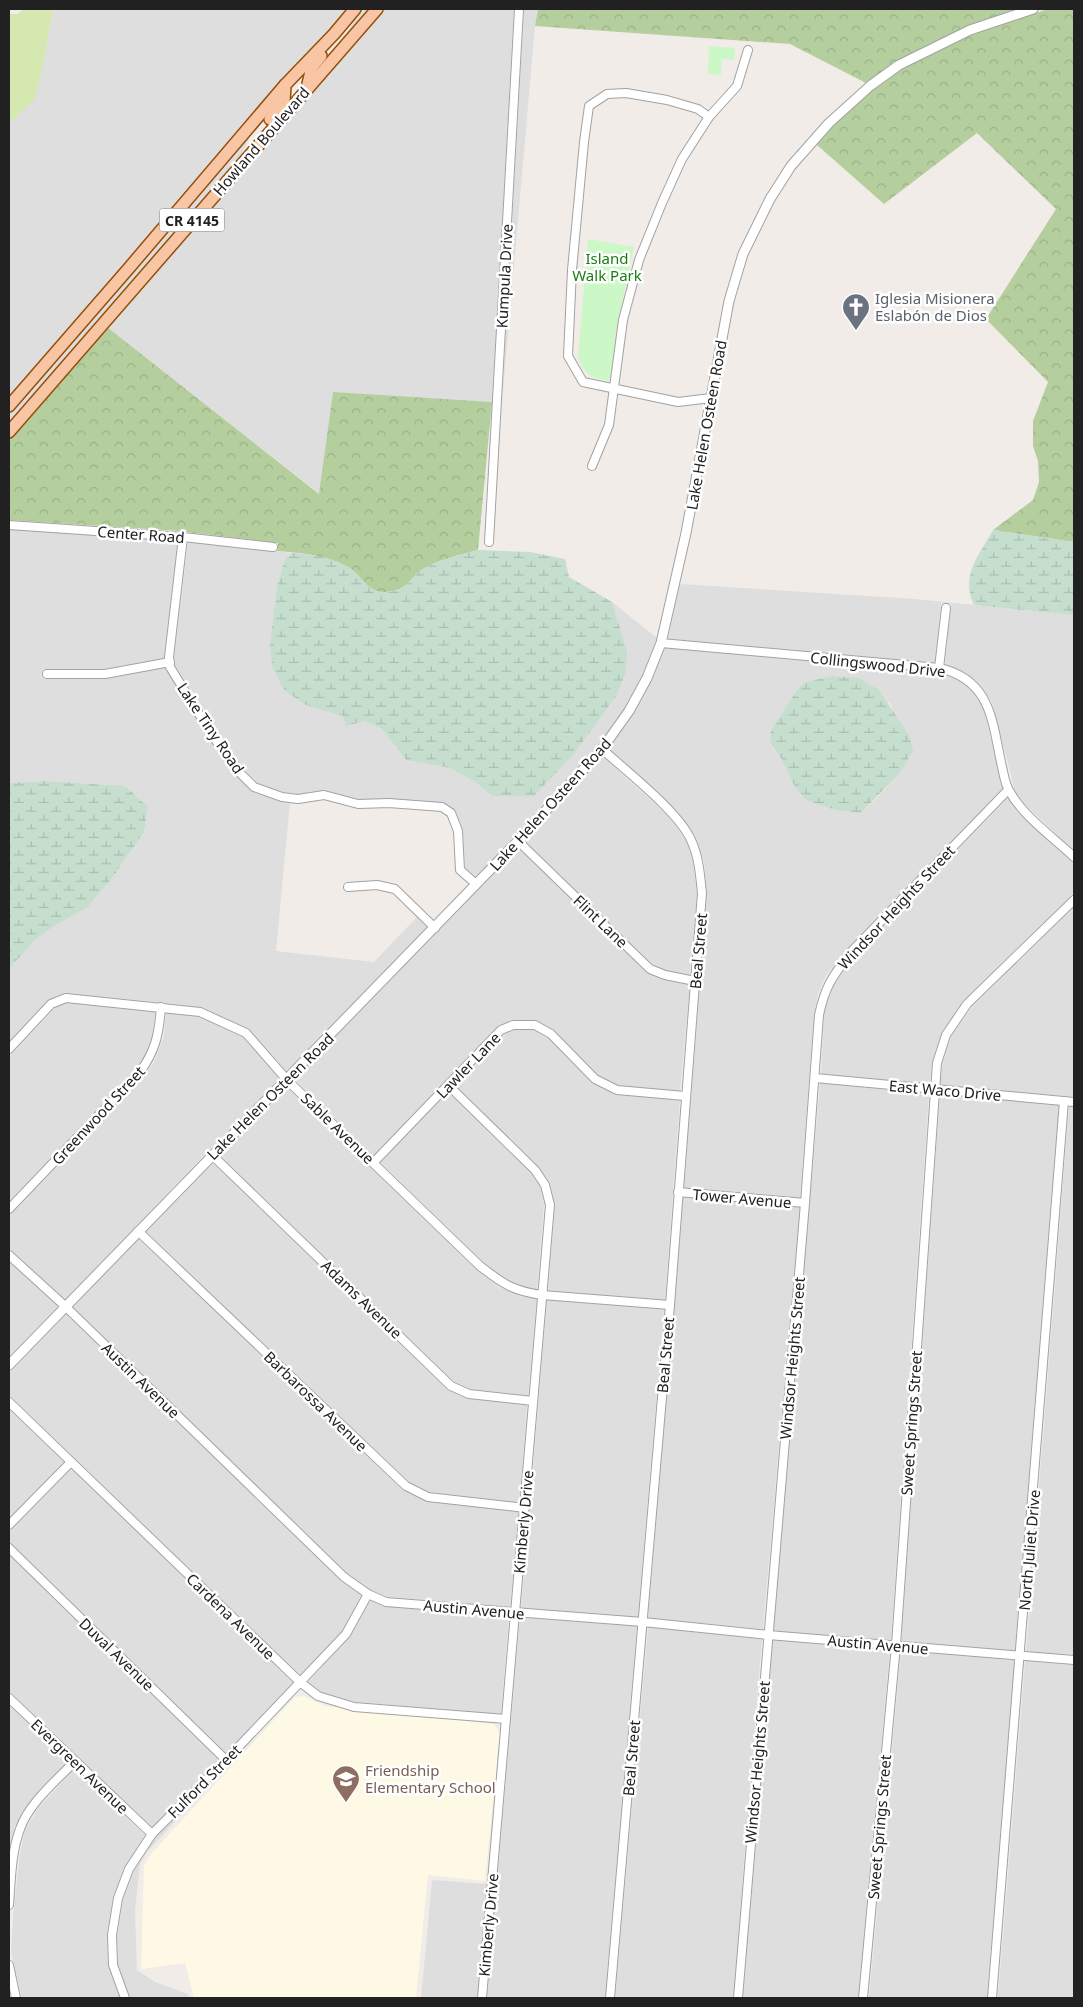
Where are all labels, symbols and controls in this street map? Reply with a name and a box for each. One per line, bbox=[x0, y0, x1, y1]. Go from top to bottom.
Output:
street label: Howland Boulevard bbox=[208, 82, 314, 200]
road number: CR 4145 bbox=[160, 208, 224, 232]
street label: Kumpula Drive bbox=[491, 223, 517, 329]
park label: Island Walk Park bbox=[572, 248, 642, 285]
place label: Iglesia Misionera Eslabón de Dios bbox=[875, 288, 995, 325]
church icon: Iglesia Misionera Eslabón de Dios bbox=[841, 292, 871, 331]
street label: Lake Helen Osteen Road bbox=[681, 338, 731, 512]
street label: Center Road bbox=[97, 521, 185, 547]
street label: Collingswood Drive bbox=[809, 647, 947, 681]
street label: Lake Tiny Road bbox=[173, 679, 249, 777]
street label: Lake Helen Osteen Road bbox=[485, 733, 615, 875]
street label: Windsor Heights Street bbox=[833, 840, 959, 973]
street label: Flint Lane bbox=[570, 890, 632, 952]
street label: Beal Street bbox=[685, 912, 711, 990]
street label: Lake Helen Osteen Road bbox=[202, 1028, 338, 1164]
street label: Lawler Lane bbox=[431, 1028, 505, 1102]
street label: Greenwood Street bbox=[47, 1061, 149, 1169]
street label: East Waco Drive bbox=[888, 1075, 1002, 1105]
street label: Sable Avenue bbox=[297, 1088, 379, 1168]
street label: Tower Avenue bbox=[692, 1184, 792, 1212]
street label: Adams Avenue bbox=[317, 1255, 407, 1343]
street label: Windsor Heights Street bbox=[775, 1275, 809, 1440]
street label: Beal Street bbox=[652, 1316, 678, 1394]
street label: Austin Avenue bbox=[98, 1338, 184, 1422]
street label: Barbarossa Avenue bbox=[260, 1346, 372, 1456]
street label: Sweet Springs Street bbox=[896, 1349, 926, 1496]
street label: Kimberly Drive bbox=[509, 1470, 537, 1574]
street label: North Juliet Drive bbox=[1014, 1489, 1044, 1611]
street label: Cardena Avenue bbox=[182, 1569, 280, 1663]
street label: Austin Avenue bbox=[423, 1595, 525, 1623]
street label: Duval Avenue bbox=[75, 1613, 159, 1695]
street label: Austin Avenue bbox=[827, 1630, 929, 1658]
street label: Windsor Heights Street bbox=[740, 1679, 774, 1844]
street label: Evergreen Avenue bbox=[27, 1714, 133, 1818]
street label: Beal Street bbox=[618, 1719, 644, 1797]
street label: Fulford Street bbox=[163, 1740, 245, 1822]
street label: Sweet Springs Street bbox=[863, 1753, 895, 1900]
place label: Friendship Elementary School bbox=[365, 1760, 496, 1797]
school or university icon: Friendship Elementary School bbox=[331, 1764, 361, 1803]
street label: Kimberly Drive bbox=[474, 1873, 502, 1977]

